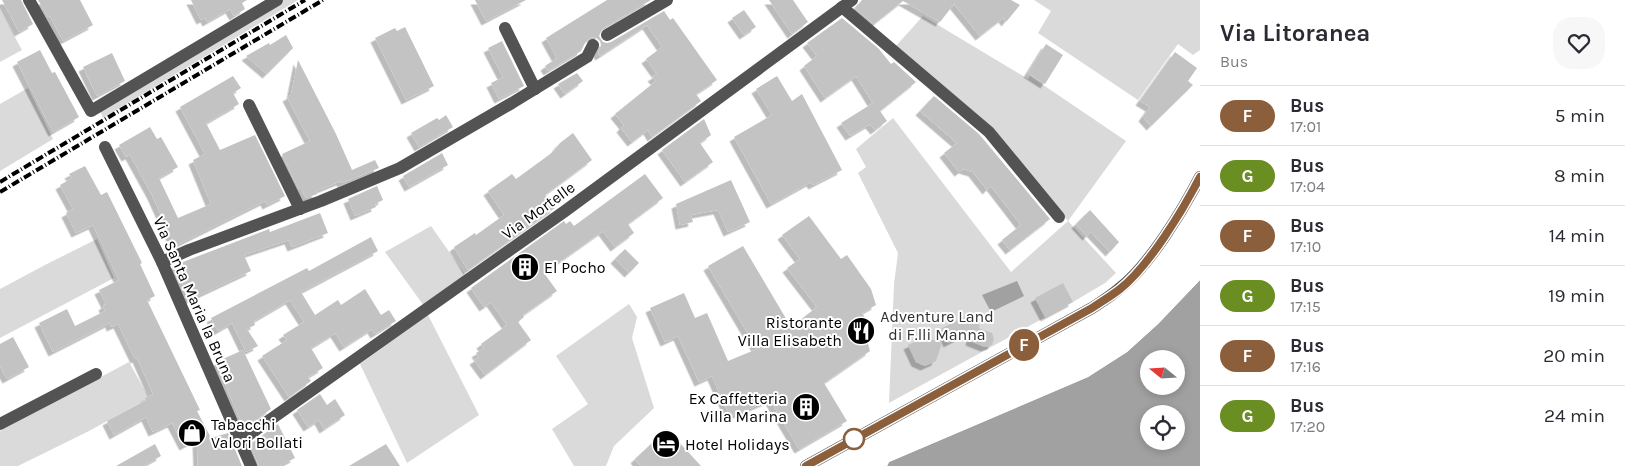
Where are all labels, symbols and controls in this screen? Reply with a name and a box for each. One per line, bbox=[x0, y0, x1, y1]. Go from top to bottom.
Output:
button: heart bbox=[1553, 17, 1605, 69]
text: Via Litoranea bbox=[1220, 19, 1370, 47]
text: Bus bbox=[1220, 52, 1248, 71]
text: Bus bbox=[1290, 95, 1324, 117]
text: F bbox=[1243, 105, 1252, 127]
text: 5 min bbox=[1555, 105, 1605, 127]
text: 17:01 bbox=[1290, 117, 1321, 136]
text: Bus bbox=[1290, 155, 1324, 177]
text: G bbox=[1241, 165, 1254, 187]
text: 8 min bbox=[1554, 165, 1605, 187]
street label: Via Mortelle bbox=[498, 177, 579, 243]
text: 17:04 bbox=[1290, 177, 1325, 196]
street label: Via Santa Maria la Bruna bbox=[149, 213, 240, 385]
text: Bus bbox=[1290, 215, 1324, 237]
text: F bbox=[1243, 225, 1252, 247]
text: 14 min bbox=[1549, 225, 1605, 247]
text: 17:10 bbox=[1290, 237, 1321, 256]
building icon: El Pocho bbox=[510, 252, 540, 282]
place label: El Pocho bbox=[544, 258, 606, 277]
text: Bus bbox=[1290, 275, 1324, 297]
text: G bbox=[1241, 285, 1254, 307]
text: 19 min bbox=[1548, 285, 1605, 307]
text: 17:15 bbox=[1290, 297, 1321, 316]
park label: Adventure Land di F.lli Manna bbox=[880, 307, 994, 344]
place label: Ristorante Villa Elisabeth bbox=[738, 313, 842, 350]
restaurant icon: Ristorante Villa Elisabeth bbox=[846, 316, 876, 346]
line badge: F bbox=[1008, 329, 1040, 361]
text: F bbox=[1019, 334, 1029, 356]
text: Bus bbox=[1290, 335, 1324, 357]
text: F bbox=[1243, 345, 1252, 367]
text: 20 min bbox=[1543, 345, 1605, 367]
north arrow bbox=[1140, 350, 1185, 395]
map controls bbox=[1140, 350, 1185, 450]
text: 17:16 bbox=[1290, 357, 1321, 376]
place label: Ex Caffetteria Villa Marina bbox=[689, 389, 787, 426]
building icon: Ex Caffetteria Villa Marina bbox=[791, 392, 821, 422]
text: Bus bbox=[1290, 395, 1324, 417]
button: locate bbox=[1140, 405, 1185, 450]
text: G bbox=[1241, 405, 1254, 427]
text: 24 min bbox=[1544, 405, 1605, 427]
place label: Tabacchi Valori Bollati bbox=[211, 415, 303, 452]
text: 17:20 bbox=[1290, 417, 1325, 436]
shop icon: Tabacchi Valori Bollati bbox=[177, 418, 207, 448]
unlabelled marker bbox=[843, 428, 865, 450]
hotel icon: Hotel Holidays bbox=[651, 429, 681, 459]
place label: Hotel Holidays bbox=[685, 435, 790, 454]

